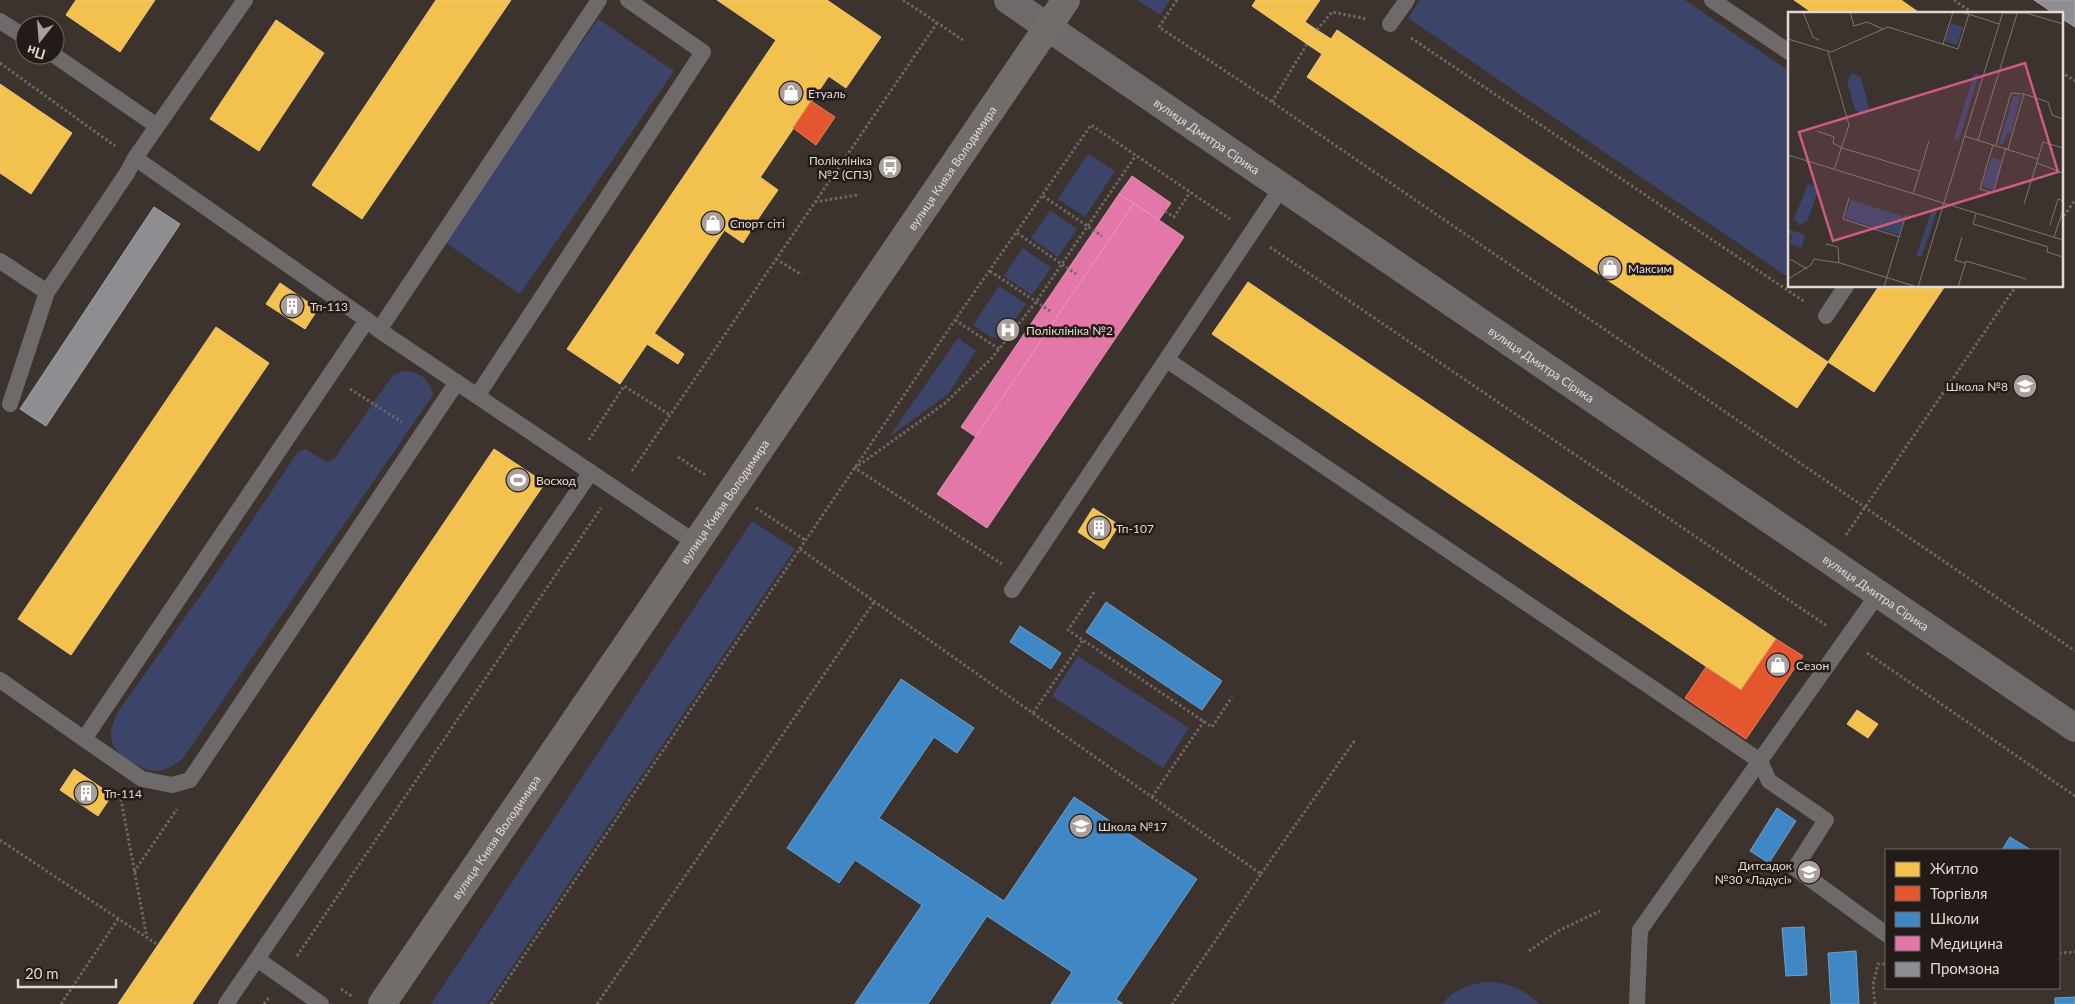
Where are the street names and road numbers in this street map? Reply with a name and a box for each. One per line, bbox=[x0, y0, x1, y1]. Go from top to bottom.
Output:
street label: вулиця Дмитра Сірика bbox=[1151, 94, 1263, 177]
street label: вулиця Князя Володимира bbox=[904, 103, 999, 233]
street label: вулиця Дмитра Сірика bbox=[1486, 323, 1597, 406]
street label: вулиця Князя Володимира bbox=[677, 437, 772, 566]
street label: вулиця Дмитра Сірика bbox=[1820, 551, 1932, 634]
street label: вулиця Князя Володимира bbox=[448, 772, 543, 902]

